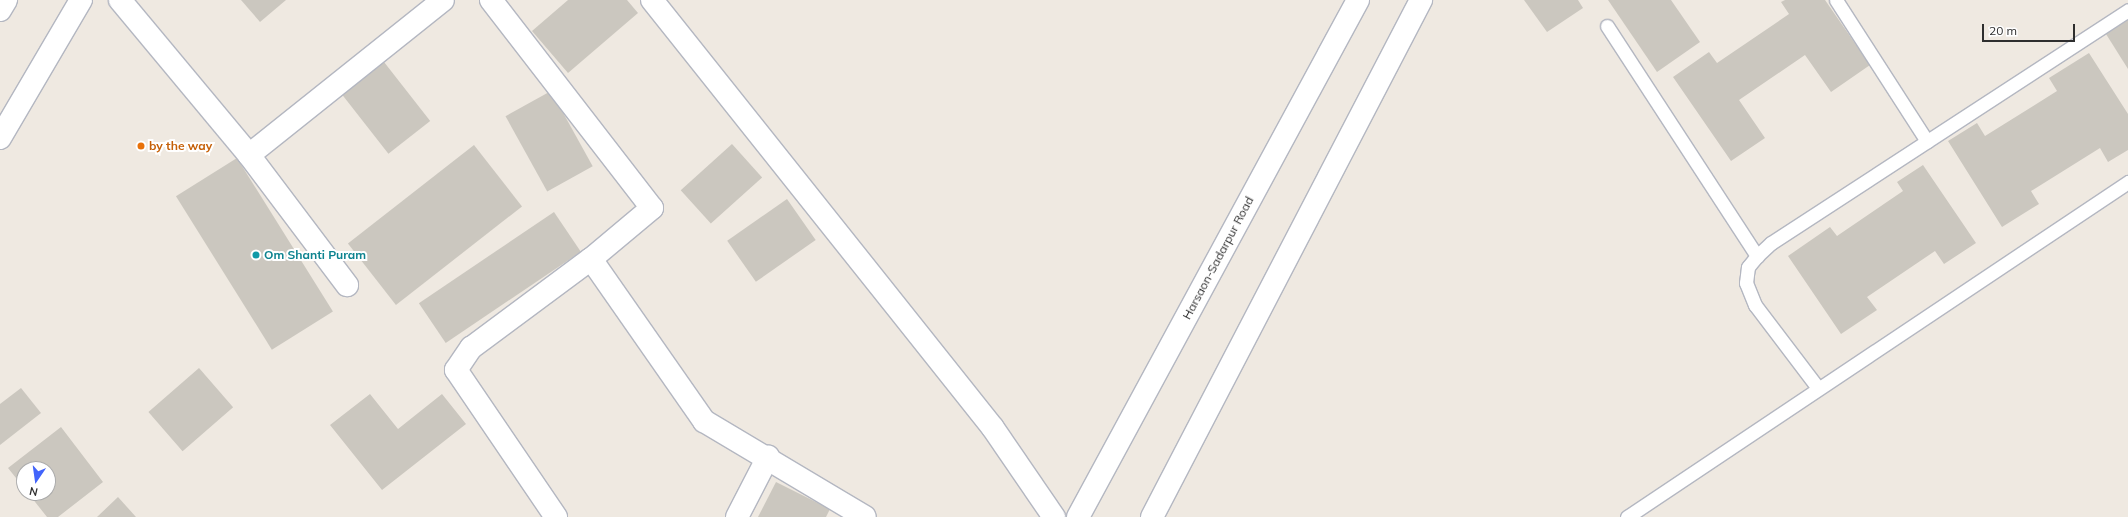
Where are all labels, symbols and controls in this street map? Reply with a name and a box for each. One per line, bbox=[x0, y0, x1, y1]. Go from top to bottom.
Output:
scale bar bbox=[1984, 16, 2077, 42]
text: 20 m bbox=[1989, 23, 2017, 38]
place label: by the way bbox=[149, 139, 212, 153]
marker: by the way bbox=[136, 141, 146, 151]
street label: Harsaon-Sadarpur Road bbox=[1179, 194, 1257, 322]
place label: Om Shanti Puram bbox=[264, 248, 366, 262]
marker: Om Shanti Puram bbox=[251, 250, 261, 260]
north arrow bbox=[16, 461, 56, 501]
text: N bbox=[28, 484, 39, 499]

